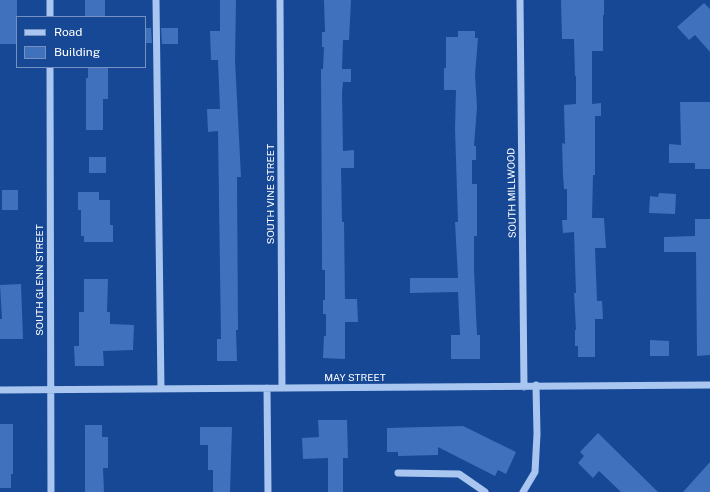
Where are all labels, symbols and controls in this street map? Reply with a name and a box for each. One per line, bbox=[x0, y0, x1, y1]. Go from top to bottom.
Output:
legend bbox=[16, 16, 146, 68]
text: Road bbox=[54, 25, 82, 39]
text: Building bbox=[54, 45, 100, 59]
street label: SOUTH VINE STREET bbox=[265, 144, 277, 244]
street label: SOUTH MILLWOOD bbox=[505, 148, 519, 238]
street label: SOUTH GLENN STREET bbox=[34, 224, 46, 336]
street label: MAY STREET bbox=[324, 372, 386, 384]

